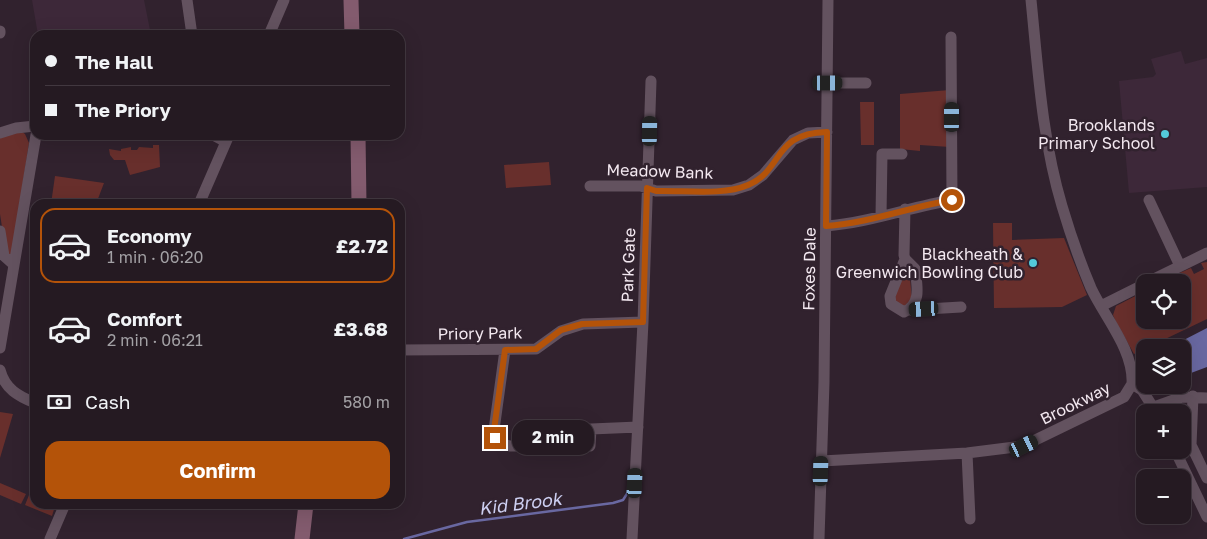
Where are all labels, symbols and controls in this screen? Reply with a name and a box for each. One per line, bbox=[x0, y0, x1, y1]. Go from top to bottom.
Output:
text: The Hall bbox=[75, 50, 153, 73]
car bbox=[813, 76, 843, 91]
text: The Priory bbox=[75, 98, 171, 121]
car bbox=[944, 102, 959, 132]
place label: Brooklands Primary School bbox=[1038, 115, 1155, 153]
car bbox=[642, 116, 657, 146]
marker: Brooklands Primary School bbox=[1159, 128, 1171, 140]
street label: Meadow Bank bbox=[606, 159, 714, 183]
route start bbox=[941, 189, 963, 211]
icon: car bbox=[47, 223, 92, 268]
text: Economy bbox=[107, 224, 192, 247]
street label: Park Gate bbox=[617, 227, 639, 303]
street label: Foxes Dale bbox=[798, 227, 820, 311]
text: £2.72 bbox=[336, 234, 388, 257]
place label: Blackheath & Greenwich Bowling Club bbox=[836, 244, 1023, 282]
text: 1 min · 06:20 bbox=[107, 247, 203, 267]
marker: Blackheath & Greenwich Bowling Club bbox=[1027, 257, 1039, 269]
map controls bbox=[1136, 274, 1191, 524]
button: locate bbox=[1136, 274, 1191, 329]
car bbox=[908, 301, 939, 317]
icon: car bbox=[47, 306, 92, 351]
text: Comfort bbox=[107, 307, 182, 330]
text: £3.68 bbox=[334, 317, 388, 340]
street label: Priory Park bbox=[437, 322, 523, 344]
text: 2 min · 06:21 bbox=[107, 330, 203, 350]
button: layers bbox=[1136, 339, 1191, 394]
street label: Brookway bbox=[1037, 377, 1113, 429]
icon: cash bbox=[45, 388, 73, 416]
text: Cash bbox=[85, 390, 130, 413]
text: 580 m bbox=[343, 392, 390, 412]
button: + bbox=[1136, 404, 1191, 459]
callout: 2 min bbox=[512, 420, 595, 456]
route end bbox=[484, 427, 506, 449]
text: 2 min bbox=[532, 427, 574, 447]
car bbox=[1007, 433, 1040, 459]
button: Confirm bbox=[45, 441, 390, 499]
car bbox=[812, 456, 829, 486]
car bbox=[626, 468, 643, 498]
button: − bbox=[1136, 469, 1191, 524]
water label: Kid Brook bbox=[477, 487, 565, 519]

